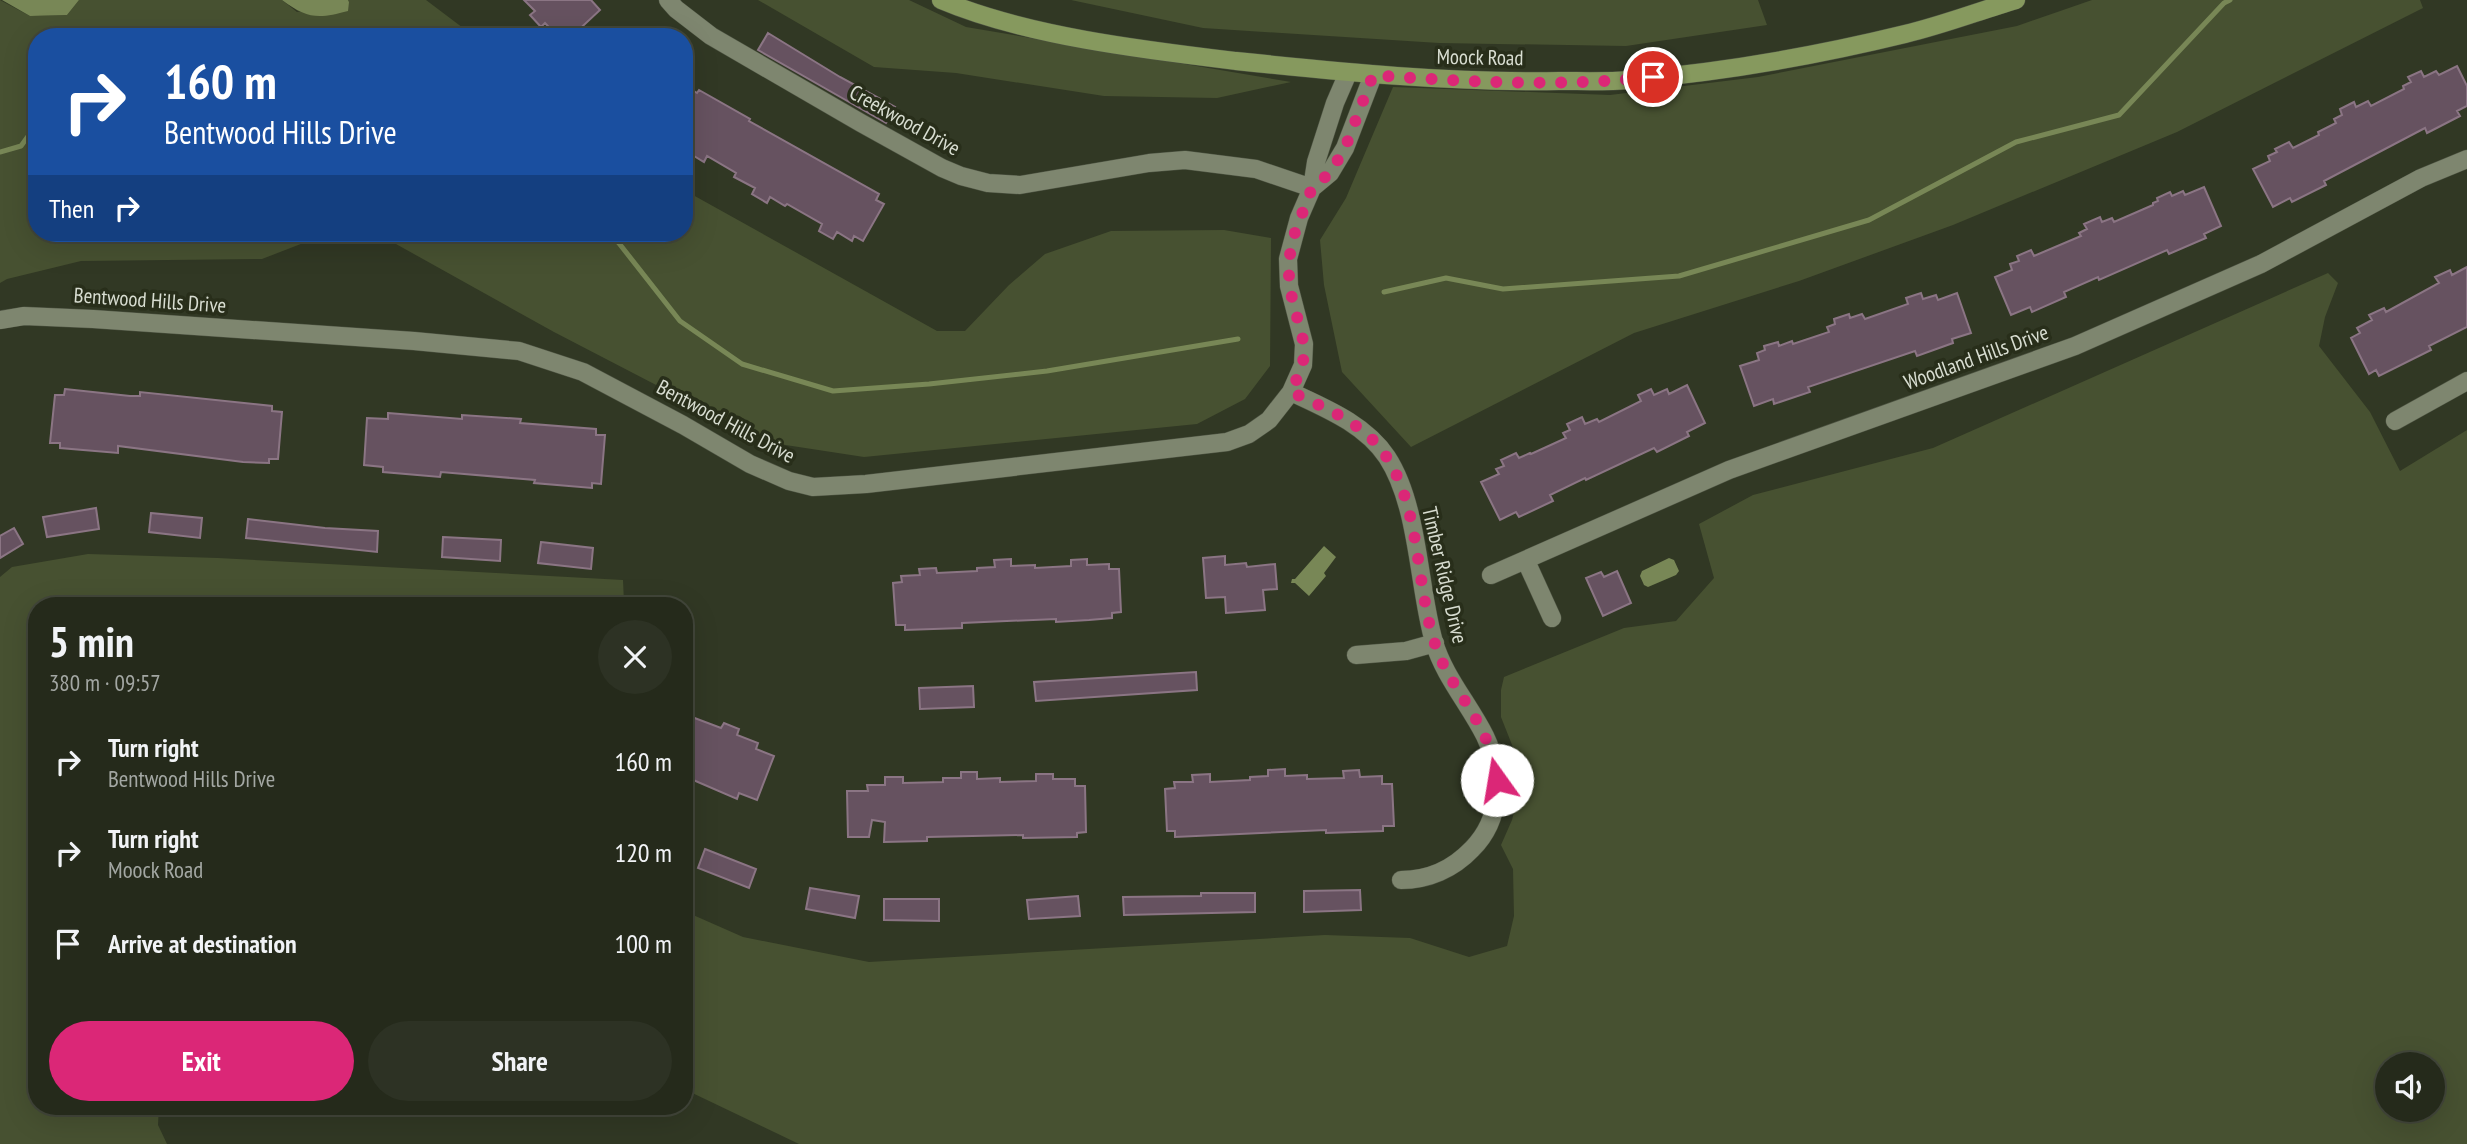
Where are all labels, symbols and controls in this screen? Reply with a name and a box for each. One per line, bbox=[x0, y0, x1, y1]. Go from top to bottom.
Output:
street label: Moock Road bbox=[1436, 43, 1524, 71]
pin bbox=[1623, 47, 1683, 107]
text: 160 m bbox=[164, 49, 277, 113]
icon: right bbox=[49, 56, 140, 147]
icon: arrive bbox=[1634, 58, 1672, 96]
street label: Creekwood Drive bbox=[845, 79, 965, 161]
text: Bentwood Hills Drive bbox=[164, 111, 397, 153]
icon: right bbox=[108, 189, 146, 227]
text: Then bbox=[49, 192, 94, 225]
street label: Bentwood Hills Drive bbox=[73, 281, 227, 319]
street label: Woodland Hills Drive bbox=[1900, 318, 2052, 396]
street label: Bentwood Hills Drive bbox=[652, 373, 800, 469]
street label: Timber Ridge Drive bbox=[1416, 504, 1474, 646]
text: 5 min bbox=[49, 614, 134, 669]
button: close bbox=[598, 620, 672, 694]
text: 380 m · 09:57 bbox=[49, 668, 161, 697]
text: Turn right bbox=[108, 731, 199, 764]
icon: right bbox=[49, 743, 87, 781]
position arrow bbox=[1460, 743, 1534, 817]
text: 160 m bbox=[614, 745, 672, 778]
text: Bentwood Hills Drive bbox=[108, 764, 275, 793]
text: Turn right bbox=[108, 822, 199, 855]
icon: right bbox=[49, 834, 87, 872]
text: 120 m bbox=[614, 836, 672, 869]
text: Moock Road bbox=[108, 855, 203, 884]
icon: arrive bbox=[49, 925, 87, 963]
text: Arrive at destination bbox=[108, 927, 297, 960]
text: 100 m bbox=[614, 927, 672, 960]
button: Exit bbox=[49, 1021, 354, 1101]
button: Share bbox=[368, 1021, 672, 1101]
map controls bbox=[2375, 1052, 2445, 1122]
button: sound bbox=[2375, 1052, 2445, 1122]

